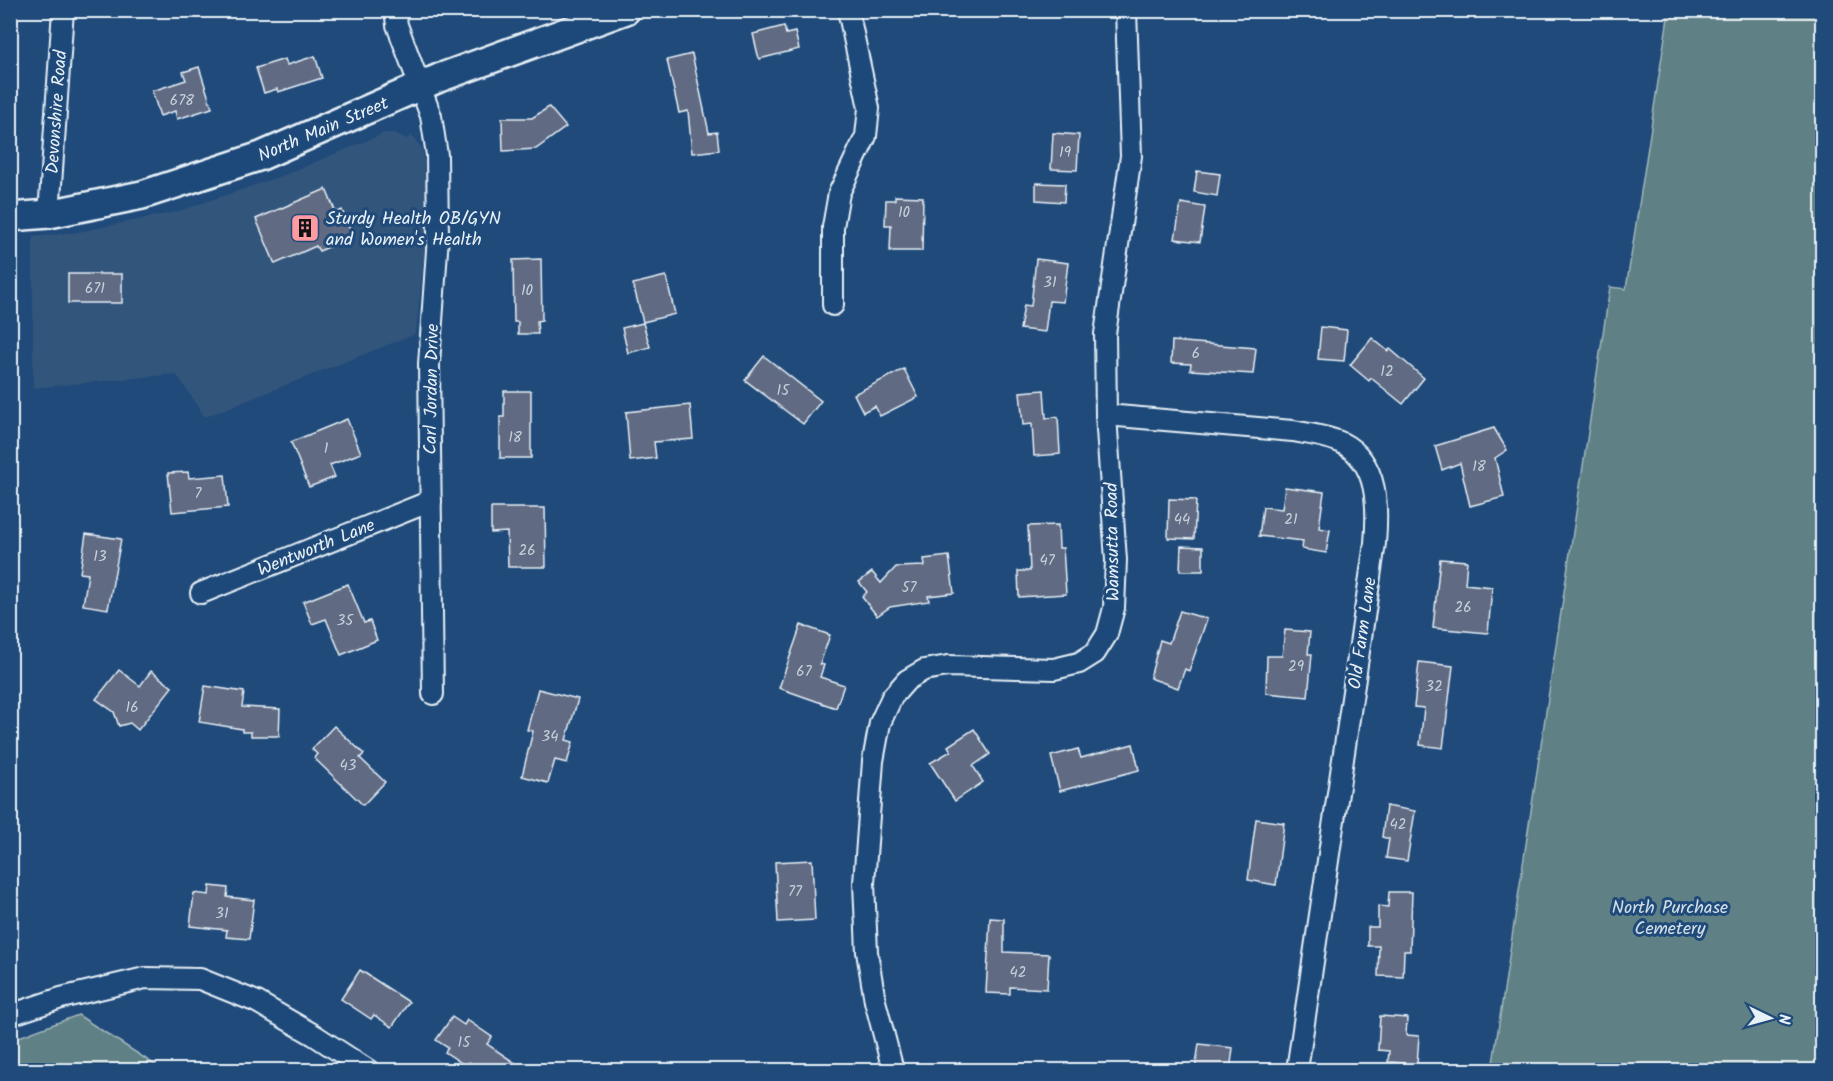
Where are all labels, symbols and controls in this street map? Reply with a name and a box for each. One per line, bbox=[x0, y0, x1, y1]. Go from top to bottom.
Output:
street label: Devonshire Road bbox=[39, 48, 76, 175]
house number: 678 bbox=[170, 89, 195, 113]
street label: North Main Street bbox=[254, 89, 394, 171]
house number: 19 bbox=[1059, 141, 1072, 165]
house number: 10 bbox=[898, 201, 911, 225]
place label: Sturdy Health OB/GYN and Women's Health bbox=[326, 205, 501, 255]
building icon: Sturdy Health OB/GYN and Women's Health bbox=[289, 212, 321, 244]
house number: 31 bbox=[1043, 271, 1057, 295]
house number: 671 bbox=[85, 277, 105, 301]
house number: 10 bbox=[521, 279, 534, 303]
street label: Carl Jordan Drive bbox=[417, 323, 448, 455]
house number: 6 bbox=[1192, 342, 1200, 366]
house number: 12 bbox=[1380, 360, 1394, 384]
house number: 15 bbox=[777, 379, 790, 403]
house number: 18 bbox=[508, 426, 523, 450]
house number: 1 bbox=[324, 437, 329, 461]
house number: 18 bbox=[1472, 455, 1487, 479]
street label: Wamsutta Road bbox=[1098, 481, 1129, 602]
house number: 7 bbox=[195, 482, 203, 506]
house number: 44 bbox=[1174, 508, 1190, 532]
house number: 21 bbox=[1284, 508, 1298, 532]
street label: Wentworth Lane bbox=[253, 512, 380, 585]
house number: 26 bbox=[518, 539, 536, 563]
house number: 13 bbox=[93, 545, 107, 569]
house number: 47 bbox=[1039, 549, 1056, 573]
street label: Old Farm Lane bbox=[1341, 575, 1386, 691]
house number: 57 bbox=[902, 576, 918, 600]
house number: 26 bbox=[1454, 596, 1472, 620]
house number: 35 bbox=[337, 609, 354, 633]
house number: 29 bbox=[1288, 655, 1305, 679]
house number: 67 bbox=[796, 660, 813, 684]
house number: 32 bbox=[1425, 675, 1443, 699]
house number: 16 bbox=[125, 696, 139, 720]
house number: 34 bbox=[542, 725, 558, 749]
house number: 43 bbox=[340, 754, 357, 778]
house number: 42 bbox=[1390, 813, 1406, 837]
house number: 77 bbox=[788, 880, 803, 904]
park label: North Purchase Cemetery bbox=[1612, 894, 1728, 944]
house number: 31 bbox=[215, 902, 229, 926]
house number: 42 bbox=[1010, 961, 1026, 985]
north arrow bbox=[1740, 988, 1800, 1048]
text: N bbox=[1771, 1013, 1796, 1025]
house number: 15 bbox=[458, 1031, 471, 1055]

